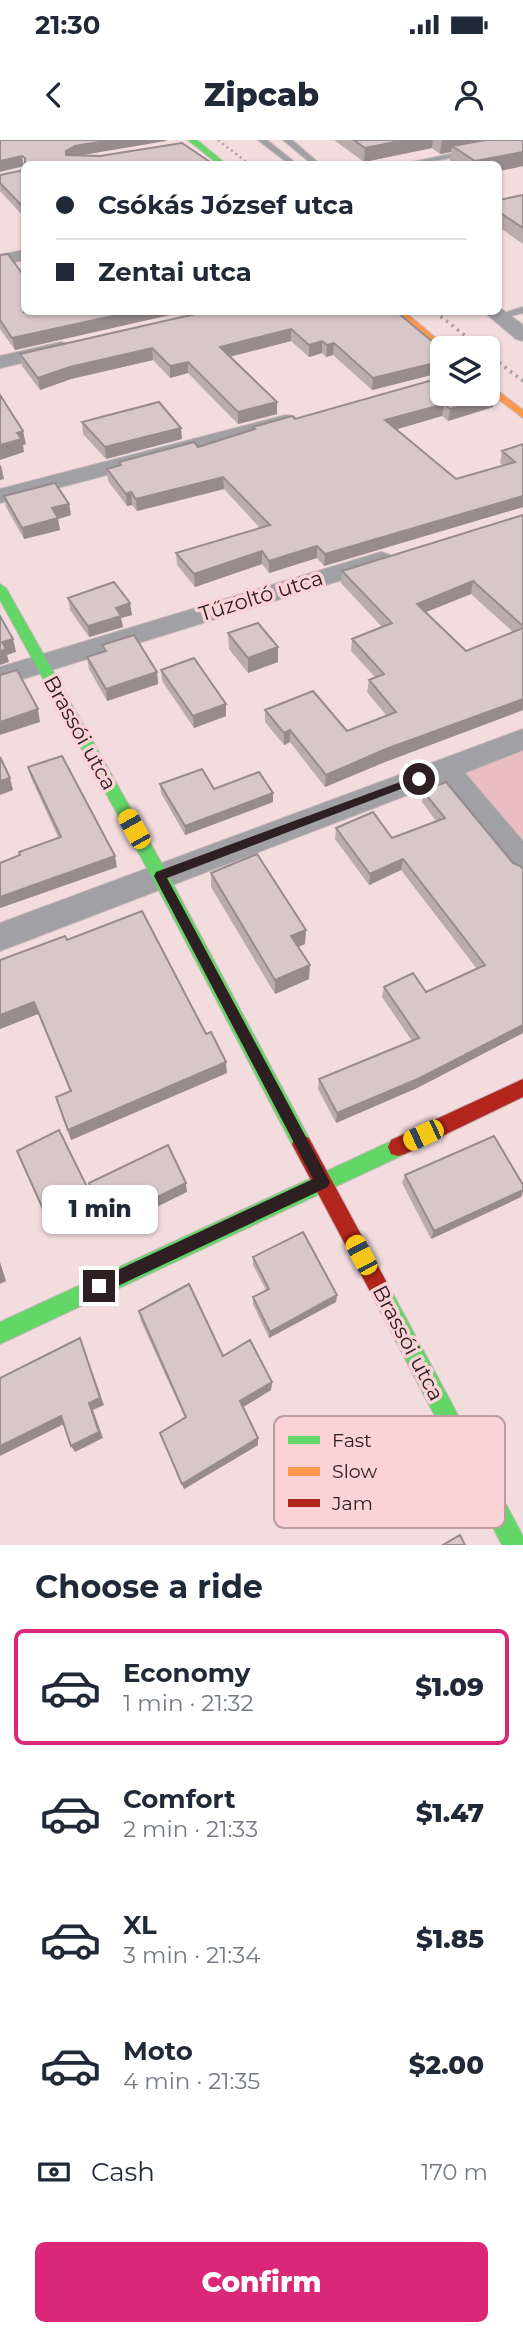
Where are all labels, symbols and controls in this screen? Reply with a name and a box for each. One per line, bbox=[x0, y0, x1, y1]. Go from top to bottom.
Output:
text: 21:30 bbox=[35, 9, 100, 41]
text: Zipcab bbox=[204, 75, 319, 114]
icon: back bbox=[35, 76, 73, 114]
icon: person bbox=[450, 76, 488, 114]
text: Csókás József utca bbox=[98, 189, 354, 221]
text: Zentai utca bbox=[98, 256, 252, 288]
map controls bbox=[430, 336, 500, 406]
button: layers bbox=[430, 336, 500, 406]
street label: Tűzoltó utca bbox=[196, 565, 326, 626]
street label: Brassói utca bbox=[39, 671, 122, 794]
route start bbox=[403, 763, 435, 795]
car bbox=[115, 806, 154, 852]
car bbox=[400, 1117, 447, 1153]
callout: 1 min bbox=[41, 1184, 157, 1234]
text: 1 min bbox=[68, 1195, 132, 1223]
car bbox=[342, 1232, 381, 1278]
route end bbox=[83, 1270, 115, 1302]
street label: Brassói utca bbox=[368, 1281, 449, 1405]
legend bbox=[274, 1416, 505, 1528]
text: Fast bbox=[332, 1429, 372, 1452]
text: Slow bbox=[332, 1460, 377, 1483]
text: Jam bbox=[331, 1492, 373, 1515]
text: Choose a ride bbox=[35, 1567, 263, 1606]
icon: car bbox=[39, 1656, 102, 1719]
text: Economy bbox=[123, 1657, 250, 1689]
text: $1.09 bbox=[415, 1671, 484, 1703]
text: 1 min · 21:32 bbox=[123, 1689, 253, 1717]
icon: car bbox=[39, 1782, 102, 1845]
text: Comfort bbox=[123, 1783, 235, 1815]
text: $1.47 bbox=[416, 1797, 484, 1829]
text: 2 min · 21:33 bbox=[123, 1815, 258, 1843]
icon: car bbox=[39, 1908, 102, 1971]
text: XL bbox=[123, 1909, 157, 1941]
text: $1.85 bbox=[416, 1923, 484, 1955]
text: 3 min · 21:34 bbox=[123, 1941, 260, 1969]
icon: car bbox=[39, 2034, 102, 2097]
text: Moto bbox=[123, 2035, 193, 2067]
text: $2.00 bbox=[409, 2049, 484, 2081]
text: 4 min · 21:35 bbox=[123, 2067, 260, 2095]
icon: cash bbox=[35, 2153, 73, 2191]
text: Cash bbox=[91, 2156, 155, 2188]
text: 170 m bbox=[421, 2158, 488, 2186]
button: Confirm bbox=[35, 2242, 488, 2322]

